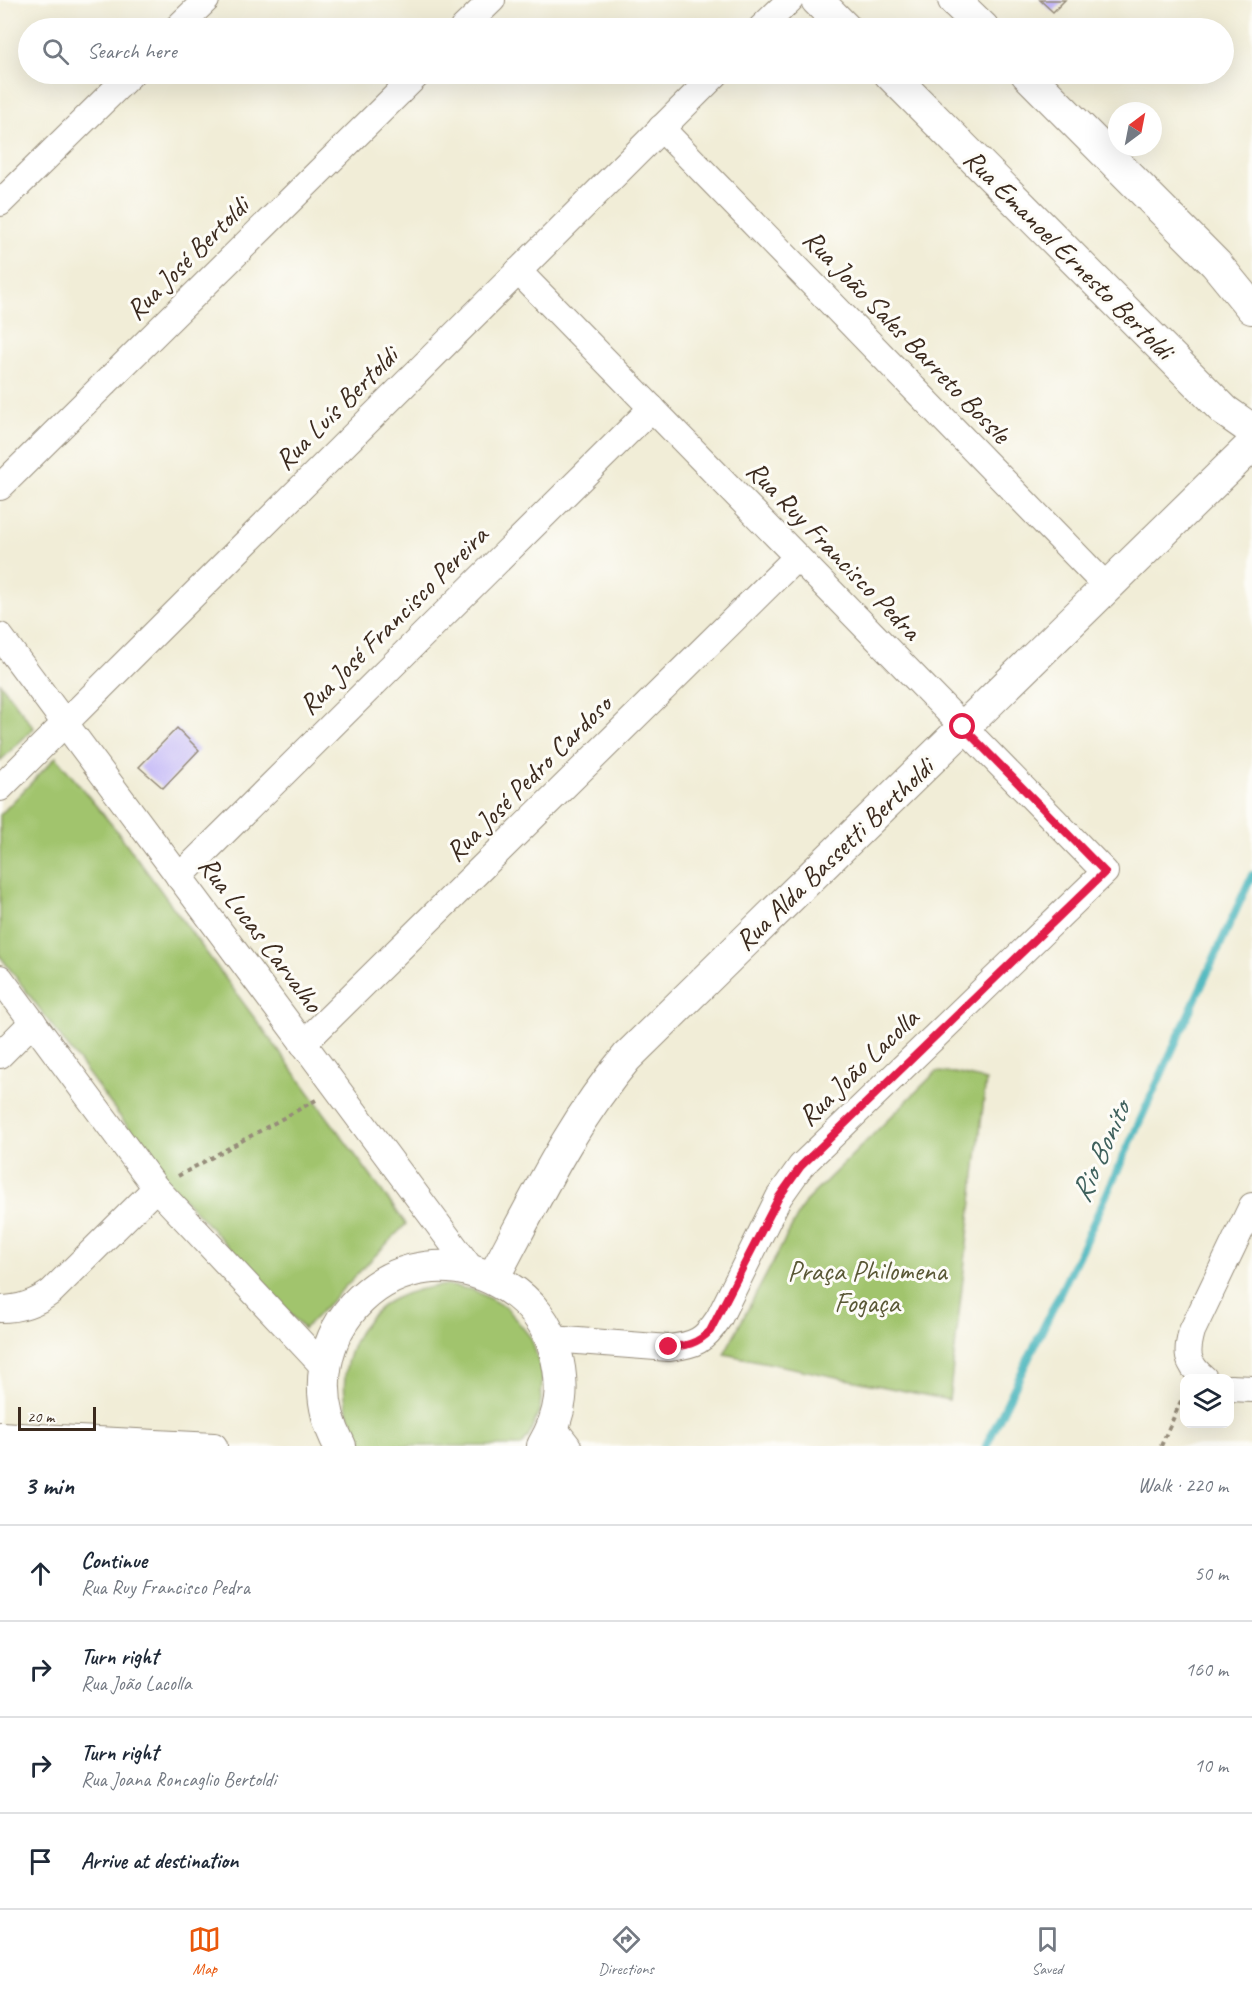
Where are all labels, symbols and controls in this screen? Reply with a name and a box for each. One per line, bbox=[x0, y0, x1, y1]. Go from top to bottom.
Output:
search box bbox=[18, 18, 1234, 84]
icon: search bbox=[39, 35, 72, 68]
text: Search here bbox=[87, 37, 177, 65]
north arrow bbox=[1108, 102, 1162, 156]
street label: Rua Emanoel Ernesto Bertoldi bbox=[956, 141, 1184, 369]
street label: Rua José Bertoldi bbox=[118, 186, 259, 327]
street label: Rua João Sales Barreto Bossle bbox=[796, 222, 1020, 452]
street label: Rua Luís Bertoldi bbox=[267, 336, 408, 477]
street label: Rua Ruy Francisco Pedra bbox=[739, 453, 930, 648]
street label: Rua José Francisco Pereira bbox=[291, 517, 496, 722]
street label: Rua José Pedro Cardoso bbox=[437, 685, 621, 869]
route start bbox=[949, 713, 975, 739]
street label: Rua Alda Bassetti Bertholdi bbox=[727, 748, 943, 958]
street label: Rua Lucas Carvalho bbox=[191, 849, 332, 1021]
street label: Rua João Lacolla bbox=[790, 999, 927, 1133]
water label: Rio Bonito bbox=[1061, 1091, 1141, 1208]
park label: Praça Philomena Fogaça bbox=[788, 1253, 948, 1320]
route end bbox=[655, 1333, 681, 1359]
map controls bbox=[1180, 1374, 1234, 1428]
button: layers bbox=[1180, 1374, 1234, 1428]
scale bar bbox=[18, 1404, 96, 1432]
text: 20 m bbox=[27, 1407, 54, 1427]
text: 3 min bbox=[24, 1469, 74, 1502]
text: Walk · 220 m bbox=[1138, 1473, 1228, 1498]
text: Continue bbox=[81, 1547, 147, 1575]
icon: ahead bbox=[24, 1557, 57, 1590]
text: 50 m bbox=[1194, 1561, 1228, 1586]
text: Rua Ruy Francisco Pedra bbox=[81, 1575, 250, 1600]
text: Turn right bbox=[81, 1643, 158, 1671]
icon: right bbox=[24, 1653, 57, 1686]
text: 160 m bbox=[1185, 1657, 1228, 1682]
text: Rua João Lacolla bbox=[81, 1671, 191, 1696]
text: Turn right bbox=[81, 1739, 158, 1767]
icon: right bbox=[24, 1749, 57, 1782]
text: 10 m bbox=[1194, 1753, 1228, 1778]
text: Rua Joana Roncaglio Bertoldi bbox=[81, 1767, 276, 1792]
icon: arrive bbox=[24, 1845, 57, 1878]
text: Arrive at destination bbox=[81, 1847, 238, 1875]
tab: Map bbox=[188, 1923, 221, 1979]
tab: Directions bbox=[598, 1923, 654, 1979]
tab: Saved bbox=[1031, 1923, 1064, 1979]

